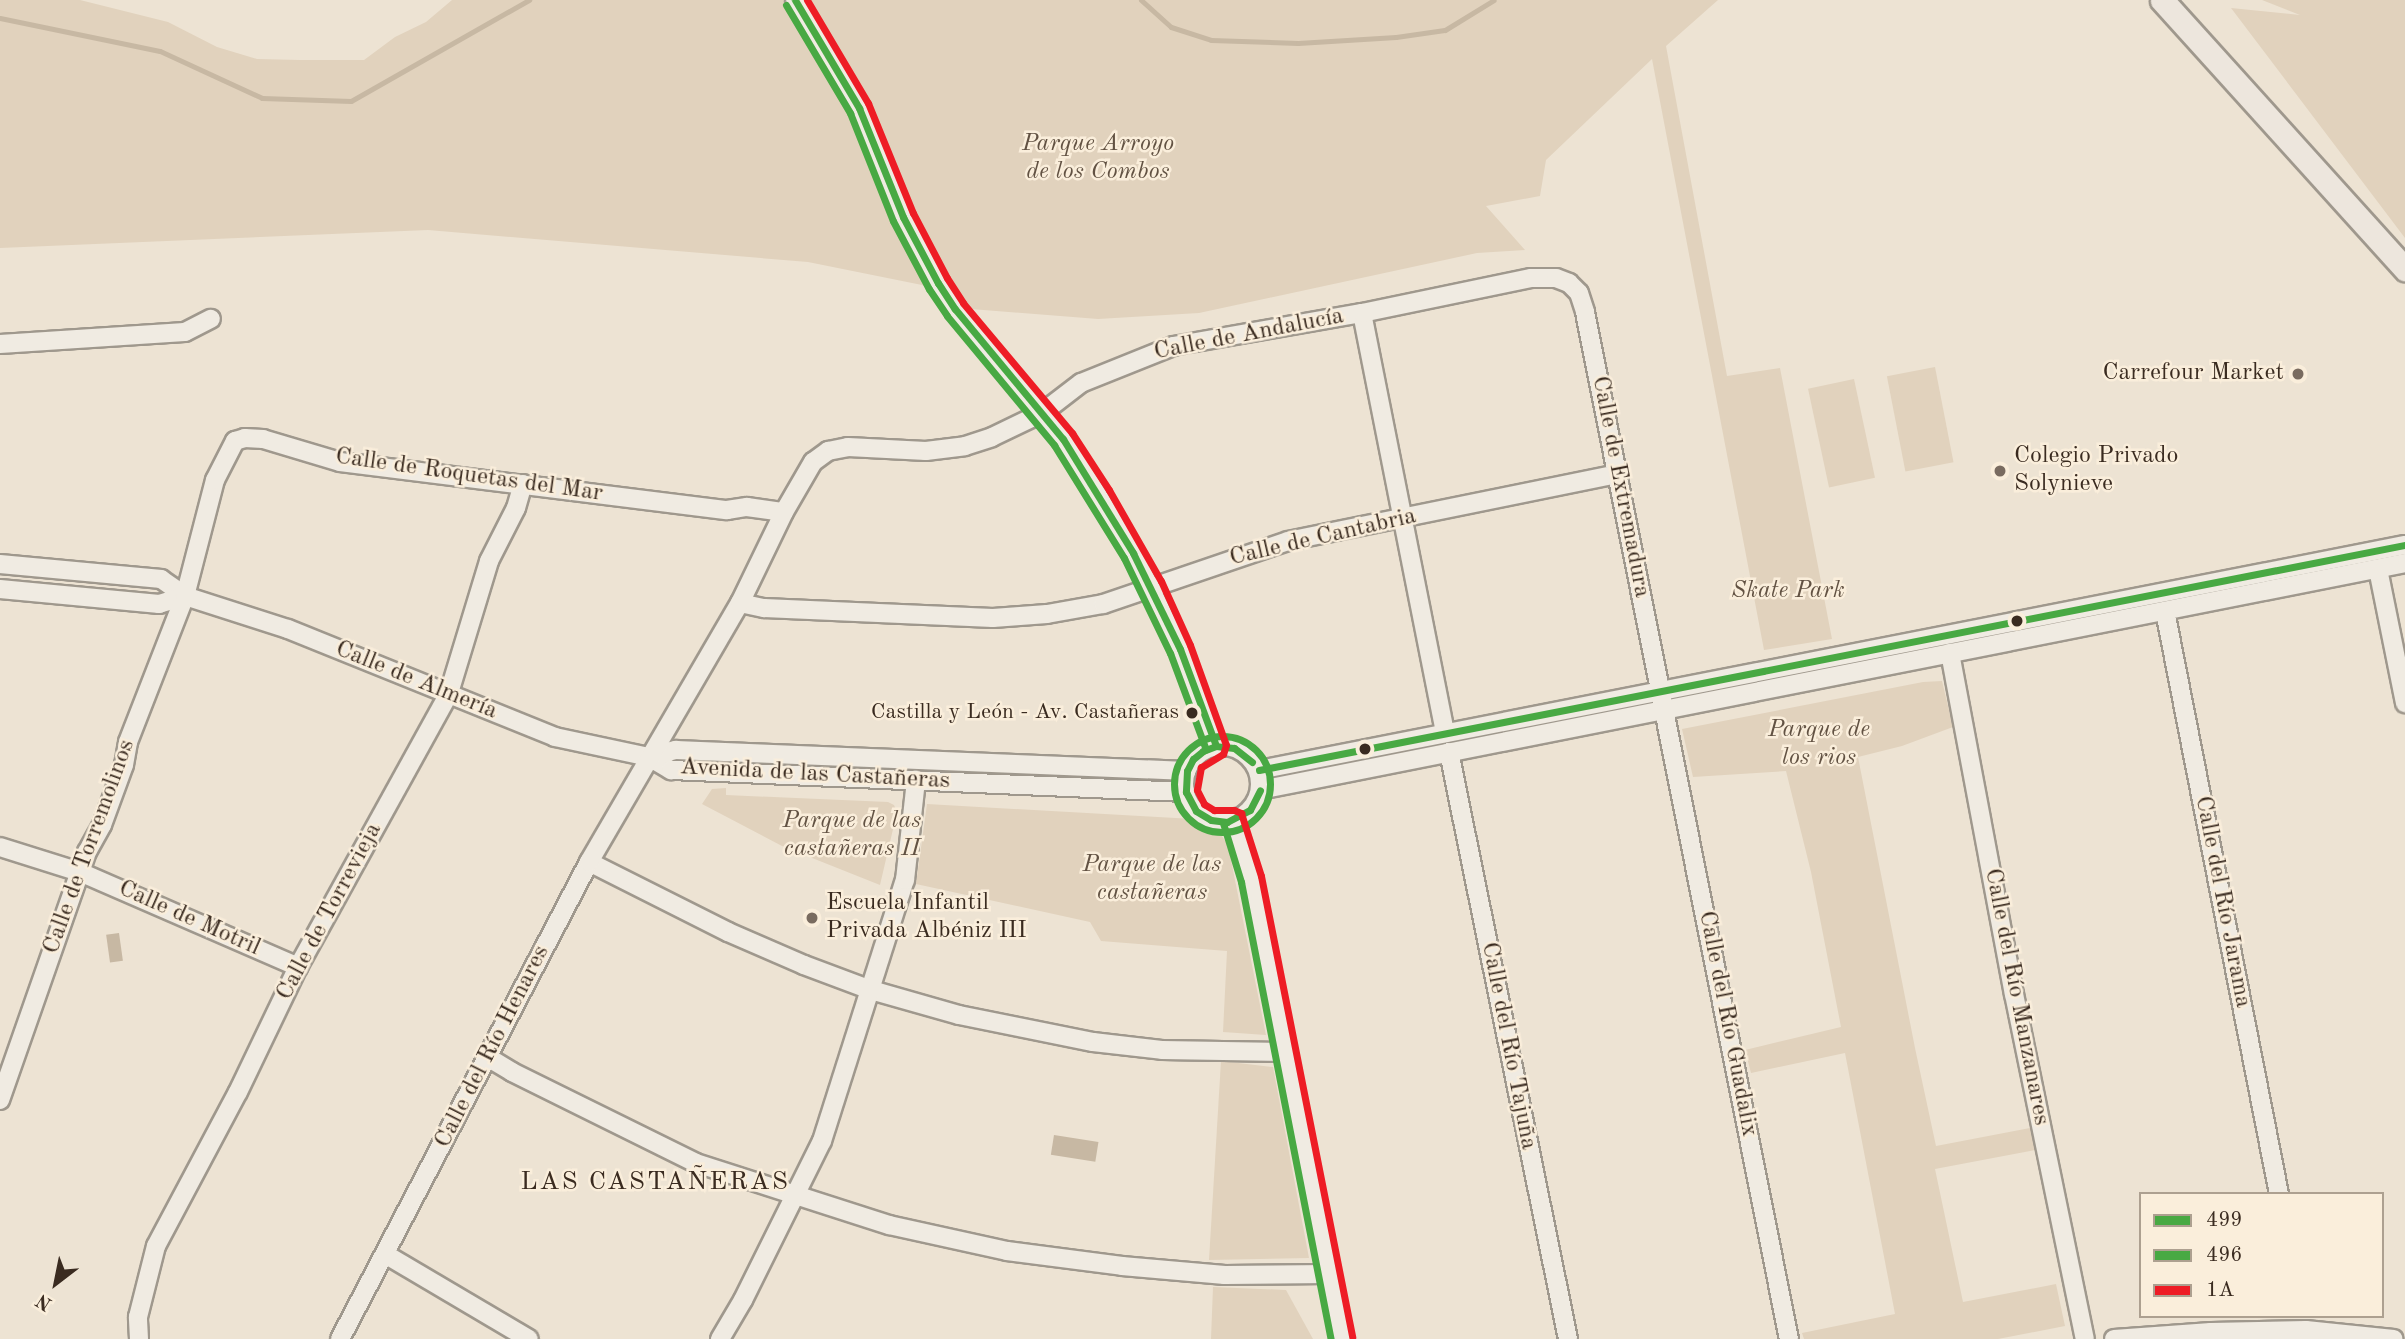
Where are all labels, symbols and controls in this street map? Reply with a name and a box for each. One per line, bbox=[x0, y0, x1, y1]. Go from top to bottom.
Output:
park label: Parque Arroyo de los Combos bbox=[1022, 131, 1174, 187]
street label: Calle de Andalucía bbox=[1152, 302, 1346, 368]
place label: Carrefour Market bbox=[2102, 360, 2284, 388]
marker: Carrefour Market bbox=[2290, 366, 2306, 382]
street label: Calle de Extremadura bbox=[1584, 374, 1656, 600]
street label: Calle de Roquetas del Mar bbox=[333, 443, 605, 509]
place label: Colegio Privado Solynieve bbox=[2014, 443, 2178, 499]
marker: Colegio Privado Solynieve bbox=[1992, 463, 2008, 479]
street label: Calle de Cantabria bbox=[1227, 503, 1419, 573]
park label: Skate Park bbox=[1731, 578, 1845, 606]
unlabelled marker bbox=[2010, 614, 2024, 628]
street label: Calle de Almería bbox=[331, 635, 501, 727]
place label: Castilla y León - Av. Castañeras bbox=[871, 700, 1179, 726]
marker: Castilla y León - Av. Castañeras bbox=[1185, 706, 1199, 720]
park label: Parque de los rios bbox=[1768, 717, 1870, 773]
street label: Calle de Torremolinos bbox=[38, 736, 142, 958]
unlabelled marker bbox=[1358, 742, 1372, 756]
street label: Avenida de las Castañeras bbox=[679, 754, 951, 796]
street label: Calle del Río Jarama bbox=[2187, 794, 2257, 1010]
park label: Parque de las castañeras II bbox=[783, 808, 921, 864]
street label: Calle de Torrevieja bbox=[271, 818, 389, 1006]
park label: Parque de las castañeras bbox=[1083, 852, 1221, 908]
street label: Calle del Río Manzanares bbox=[1977, 866, 2055, 1128]
street label: Calle de Motril bbox=[114, 875, 264, 963]
place label: Escuela Infantil Privada Albéniz III bbox=[826, 890, 1027, 946]
street label: Calle del Río Guadalix bbox=[1691, 909, 1763, 1139]
marker: Escuela Infantil Privada Albéniz III bbox=[804, 910, 820, 926]
street label: Calle del Río Tajuña bbox=[1474, 940, 1542, 1152]
street label: Calle del Río Henares bbox=[429, 941, 557, 1153]
district label: LAS CASTAÑERAS bbox=[522, 1167, 788, 1199]
legend bbox=[2139, 1192, 2384, 1318]
text: 499 bbox=[2206, 1210, 2243, 1231]
text: 496 bbox=[2206, 1245, 2243, 1266]
north arrow bbox=[21, 1248, 91, 1318]
text: 1A bbox=[2206, 1280, 2234, 1301]
text: N bbox=[33, 1289, 56, 1313]

